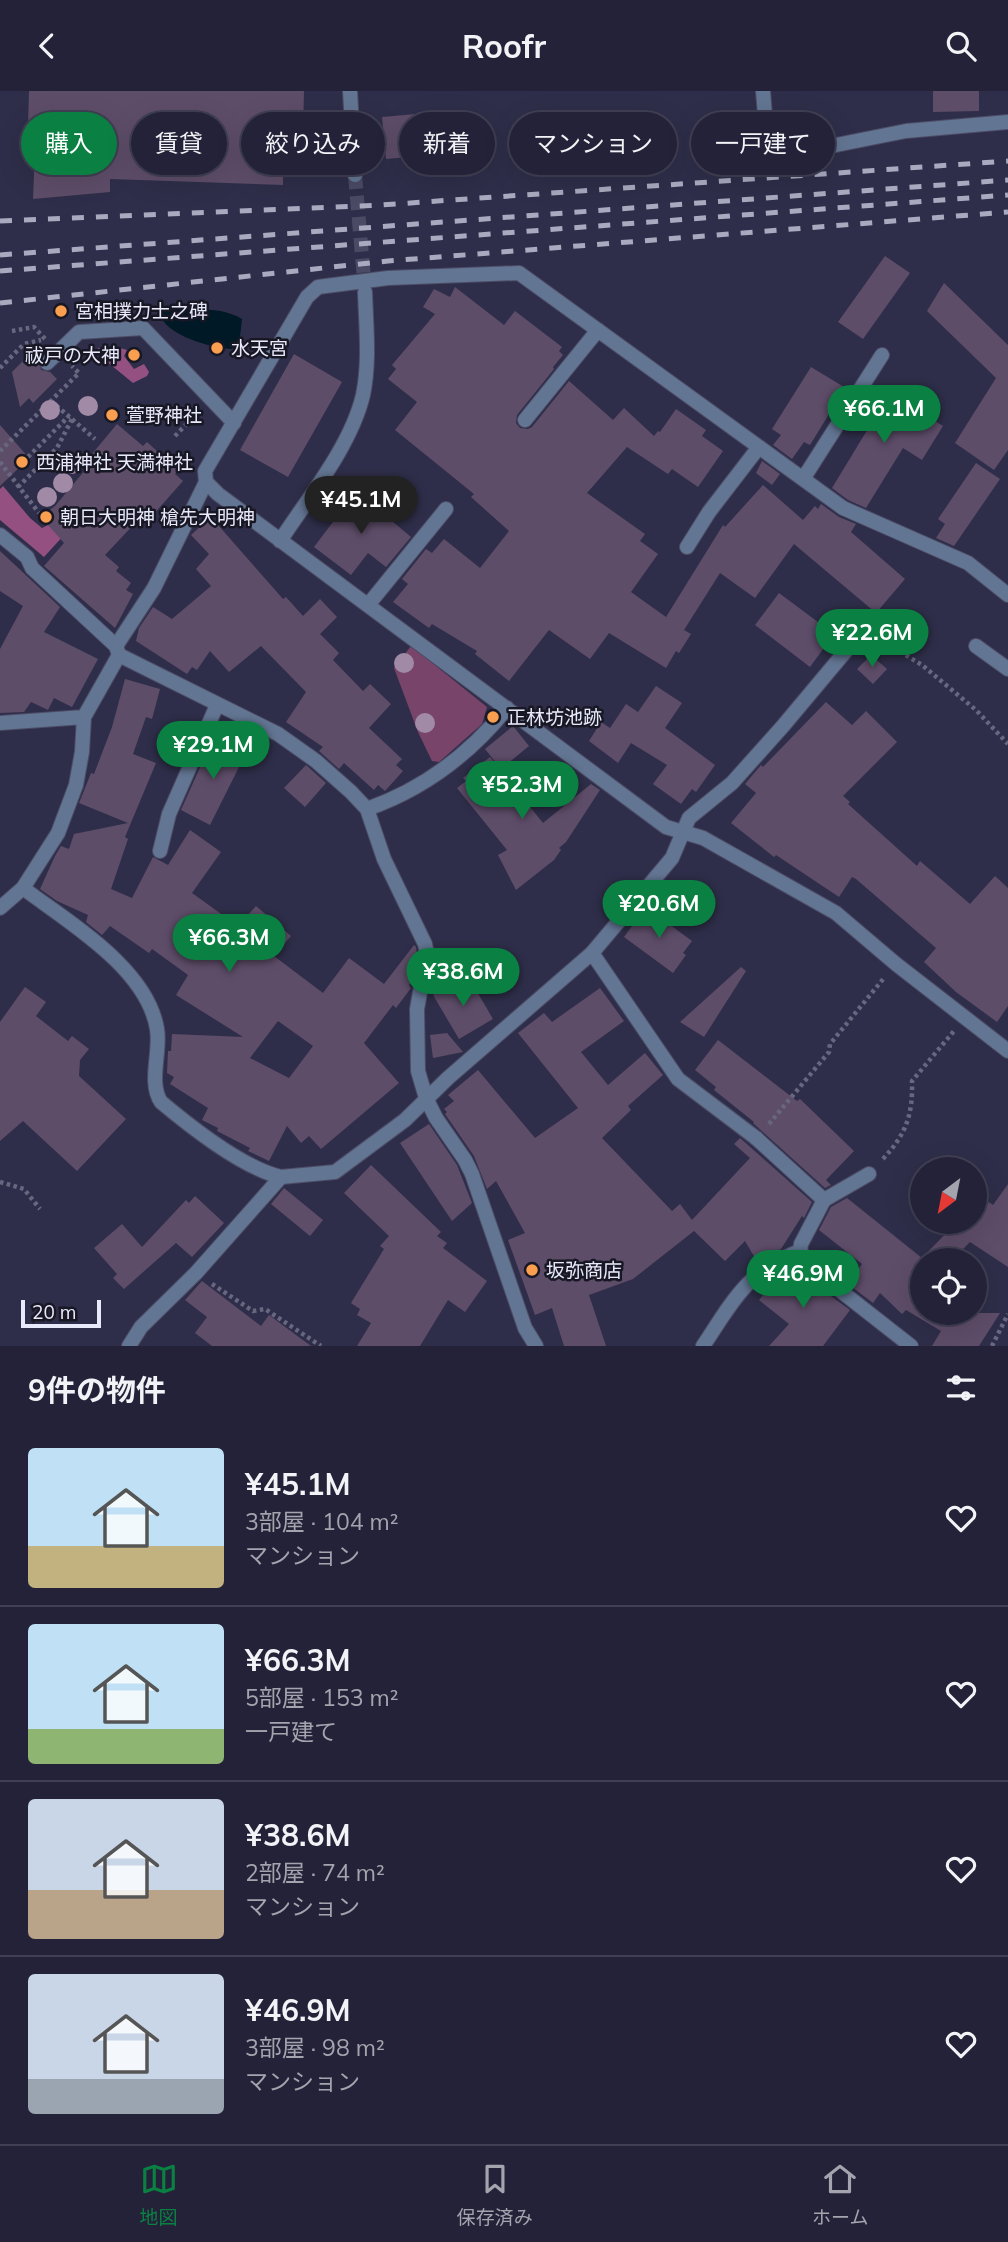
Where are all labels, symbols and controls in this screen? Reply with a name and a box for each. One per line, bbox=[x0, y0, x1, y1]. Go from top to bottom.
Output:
text: Roofr bbox=[462, 26, 546, 66]
icon: back bbox=[28, 27, 66, 65]
icon: search bbox=[942, 27, 980, 65]
chip: 購入 bbox=[21, 112, 117, 175]
chip: 賃貸 bbox=[131, 112, 227, 175]
chip: 絞り込み bbox=[241, 112, 385, 175]
chip: 新着 bbox=[399, 112, 495, 175]
chip: マンション bbox=[509, 112, 677, 175]
chip: 一戸建て bbox=[691, 112, 835, 175]
place label: 宮相撲力士之碑 bbox=[75, 299, 208, 323]
marker: 宮相撲力士之碑 bbox=[53, 303, 69, 319]
place label: 水天宮 bbox=[231, 336, 288, 360]
marker: 水天宮 bbox=[209, 340, 225, 356]
place label: 祓戸の大神 bbox=[25, 343, 120, 367]
marker: 祓戸の大神 bbox=[126, 347, 142, 363]
pin: ¥66.1M bbox=[827, 385, 941, 445]
text: ¥66.1M bbox=[844, 393, 924, 422]
place label: 萱野神社 bbox=[126, 403, 202, 427]
marker: 萱野神社 bbox=[104, 407, 120, 423]
place label: 西浦神社 天満神社 bbox=[36, 450, 193, 474]
marker: 西浦神社 天満神社 bbox=[14, 454, 30, 470]
pin: ¥45.1M bbox=[304, 477, 418, 536]
text: ¥45.1M bbox=[321, 484, 401, 513]
place label: 朝日大明神 槍先大明神 bbox=[60, 505, 255, 529]
marker: 朝日大明神 槍先大明神 bbox=[38, 509, 54, 525]
pin: ¥22.6M bbox=[815, 609, 929, 669]
text: ¥22.6M bbox=[832, 617, 912, 646]
place label: 正林坊池跡 bbox=[507, 705, 602, 729]
marker: 正林坊池跡 bbox=[485, 709, 501, 725]
pin: ¥29.1M bbox=[156, 721, 270, 781]
text: ¥29.1M bbox=[173, 729, 253, 758]
pin: ¥52.3M bbox=[465, 761, 579, 821]
text: ¥52.3M bbox=[482, 769, 562, 798]
pin: ¥20.6M bbox=[602, 881, 716, 940]
text: ¥20.6M bbox=[619, 888, 699, 917]
pin: ¥66.3M bbox=[172, 915, 286, 974]
text: ¥66.3M bbox=[189, 922, 269, 951]
pin: ¥38.6M bbox=[406, 949, 520, 1008]
text: ¥38.6M bbox=[423, 956, 503, 985]
north arrow bbox=[910, 1157, 987, 1234]
map controls bbox=[910, 1157, 987, 1325]
button: locate bbox=[910, 1248, 987, 1325]
pin: ¥46.9M bbox=[746, 1251, 860, 1310]
place label: 坂弥商店 bbox=[546, 1258, 622, 1282]
text: ¥46.9M bbox=[763, 1258, 843, 1287]
marker: 坂弥商店 bbox=[524, 1262, 540, 1278]
scale bar bbox=[21, 1297, 102, 1329]
text: 20 m bbox=[32, 1300, 76, 1324]
icon: filters bbox=[942, 1369, 980, 1407]
text: 9件の物件 bbox=[28, 1371, 166, 1409]
text: ¥45.1M bbox=[245, 1465, 351, 1503]
icon: home bbox=[84, 1476, 168, 1560]
icon: heart bbox=[942, 1499, 980, 1537]
text: 3部屋 · 104 m² bbox=[245, 1507, 398, 1536]
text: マンション bbox=[245, 1541, 360, 1570]
text: ¥66.3M bbox=[245, 1641, 351, 1679]
icon: home bbox=[84, 1652, 168, 1736]
icon: heart bbox=[942, 1675, 980, 1713]
text: 5部屋 · 153 m² bbox=[245, 1683, 398, 1712]
text: 一戸建て bbox=[245, 1717, 337, 1746]
text: ¥38.6M bbox=[245, 1816, 351, 1854]
icon: home bbox=[84, 1827, 168, 1911]
icon: heart bbox=[942, 1850, 980, 1888]
text: 2部屋 · 74 m² bbox=[245, 1858, 385, 1887]
text: マンション bbox=[245, 1892, 360, 1921]
text: ¥46.9M bbox=[245, 1991, 351, 2029]
icon: home bbox=[84, 2002, 168, 2086]
icon: heart bbox=[942, 2025, 980, 2063]
text: 3部屋 · 98 m² bbox=[245, 2033, 385, 2062]
text: マンション bbox=[245, 2067, 360, 2096]
tab: 地図 bbox=[140, 2160, 178, 2229]
tab: 保存済み bbox=[457, 2160, 533, 2229]
tab: ホーム bbox=[812, 2160, 868, 2229]

